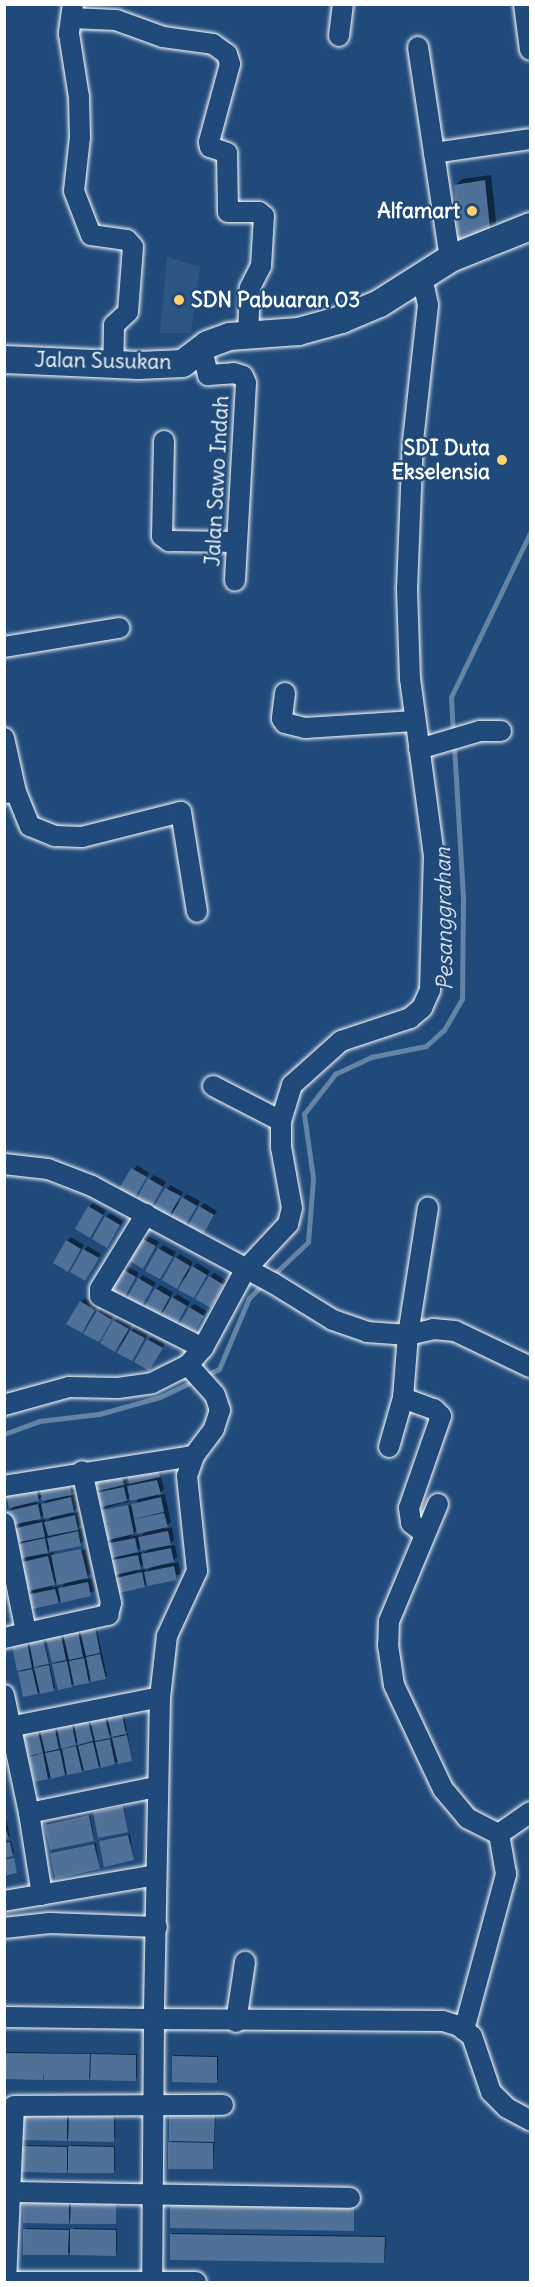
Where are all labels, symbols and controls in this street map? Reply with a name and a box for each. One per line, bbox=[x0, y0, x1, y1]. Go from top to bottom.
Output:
place label: Alfamart bbox=[377, 198, 460, 224]
marker: Alfamart bbox=[465, 204, 479, 218]
place label: SDN Pabuaran 03 bbox=[191, 287, 360, 313]
marker: SDN Pabuaran 03 bbox=[172, 293, 186, 307]
street label: Jalan Susukan bbox=[34, 347, 172, 375]
street label: Jalan Sawo Indah bbox=[200, 395, 234, 567]
place label: SDI Duta Ekselensia bbox=[392, 435, 490, 485]
marker: SDI Duta Ekselensia bbox=[495, 453, 509, 467]
water label: Pesanggrahan bbox=[430, 847, 458, 991]

